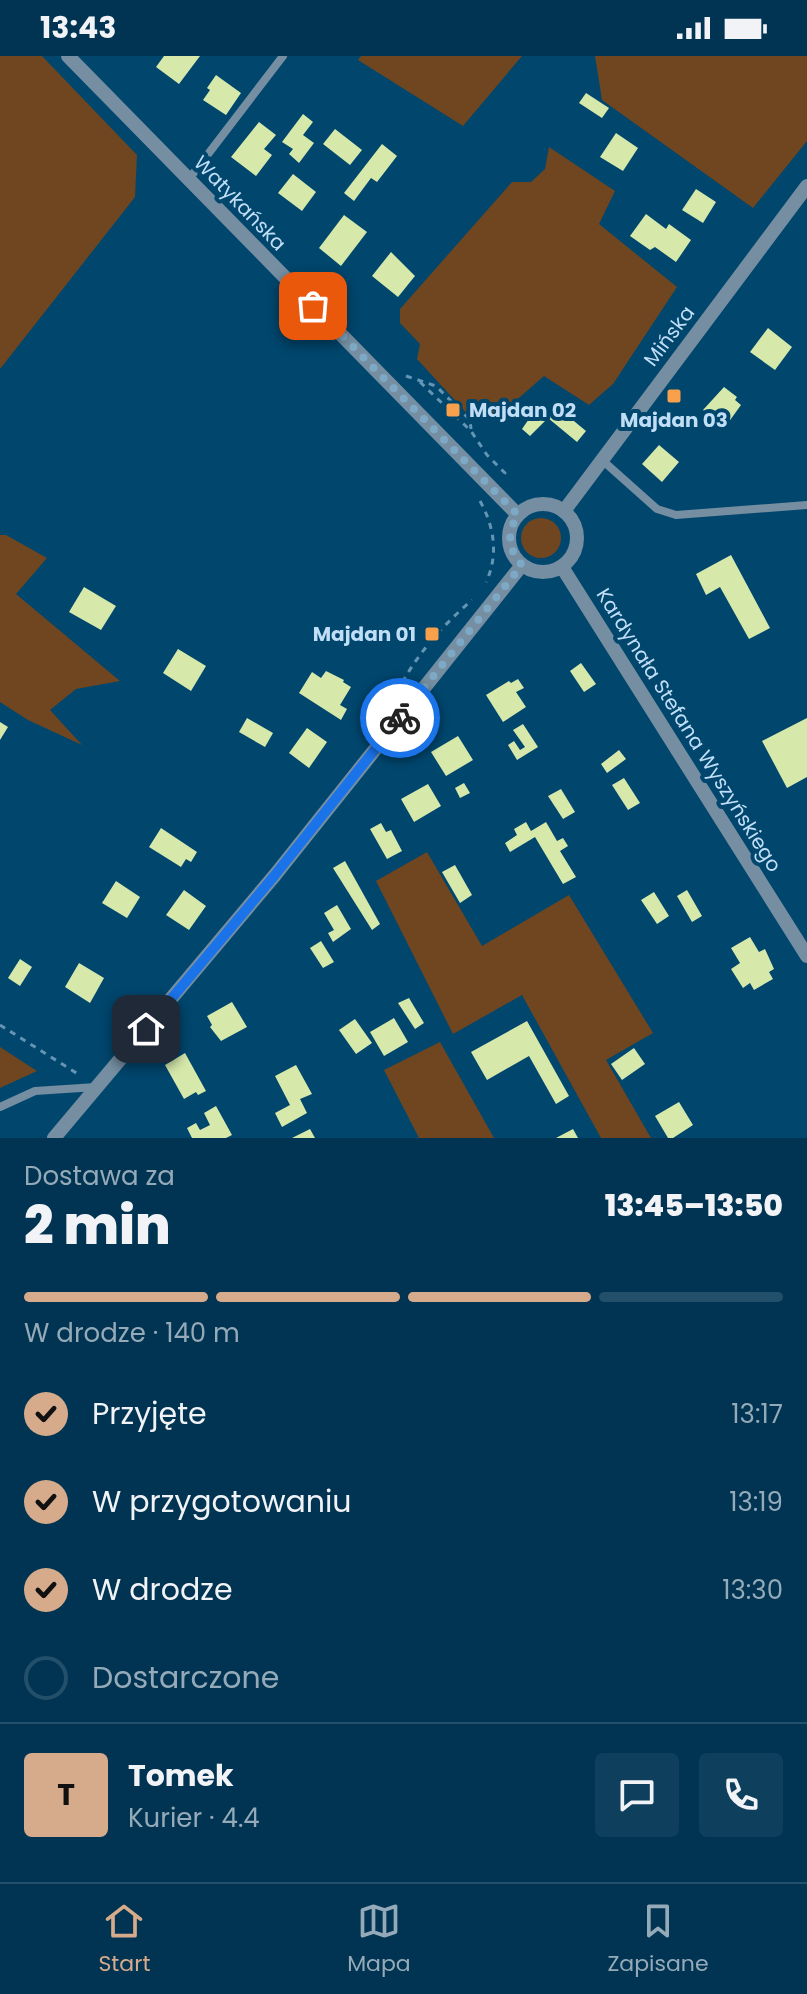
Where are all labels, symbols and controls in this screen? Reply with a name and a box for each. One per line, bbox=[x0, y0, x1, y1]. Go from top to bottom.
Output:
text: 13:43 bbox=[40, 6, 116, 49]
street label: Watykańska bbox=[187, 149, 293, 257]
pin bbox=[279, 272, 347, 340]
icon: bag bbox=[291, 284, 335, 328]
street label: Mińska bbox=[637, 300, 701, 372]
marker: Majdan 03 bbox=[665, 387, 683, 405]
place label: Majdan 02 bbox=[469, 396, 576, 424]
marker: Majdan 02 bbox=[444, 401, 462, 419]
place label: Majdan 03 bbox=[620, 406, 728, 434]
street label: Kardynała Stefana Wyszyńskiego bbox=[590, 583, 788, 877]
place label: Majdan 01 bbox=[313, 620, 416, 648]
marker: Majdan 01 bbox=[423, 625, 441, 643]
courier bbox=[360, 678, 440, 758]
icon: bike bbox=[378, 696, 422, 740]
pin bbox=[112, 995, 180, 1063]
icon: home bbox=[124, 1007, 168, 1051]
text: Dostawa za bbox=[24, 1158, 175, 1194]
text: 13:45–13:50 bbox=[605, 1184, 783, 1227]
text: 2 min bbox=[24, 1189, 171, 1262]
text: W drodze · 140 m bbox=[24, 1315, 240, 1351]
icon: check bbox=[24, 1392, 68, 1436]
text: Przyjęte bbox=[92, 1392, 207, 1435]
text: 13:17 bbox=[731, 1396, 783, 1432]
icon: check bbox=[24, 1480, 68, 1524]
text: W przygotowaniu bbox=[92, 1480, 352, 1523]
text: 13:19 bbox=[729, 1484, 783, 1520]
icon: check bbox=[24, 1568, 68, 1612]
text: W drodze bbox=[92, 1568, 233, 1611]
text: 13:30 bbox=[722, 1572, 783, 1608]
text: Dostarczone bbox=[92, 1656, 279, 1699]
button: chat bbox=[595, 1753, 679, 1837]
button: phone bbox=[699, 1753, 783, 1837]
text: Tomek bbox=[128, 1754, 234, 1797]
text: T bbox=[57, 1773, 75, 1816]
text: Kurier · 4.4 bbox=[128, 1800, 260, 1836]
tab: Start bbox=[98, 1899, 150, 1980]
tab: Mapa bbox=[347, 1899, 411, 1980]
tab: Zapisane bbox=[607, 1899, 709, 1980]

